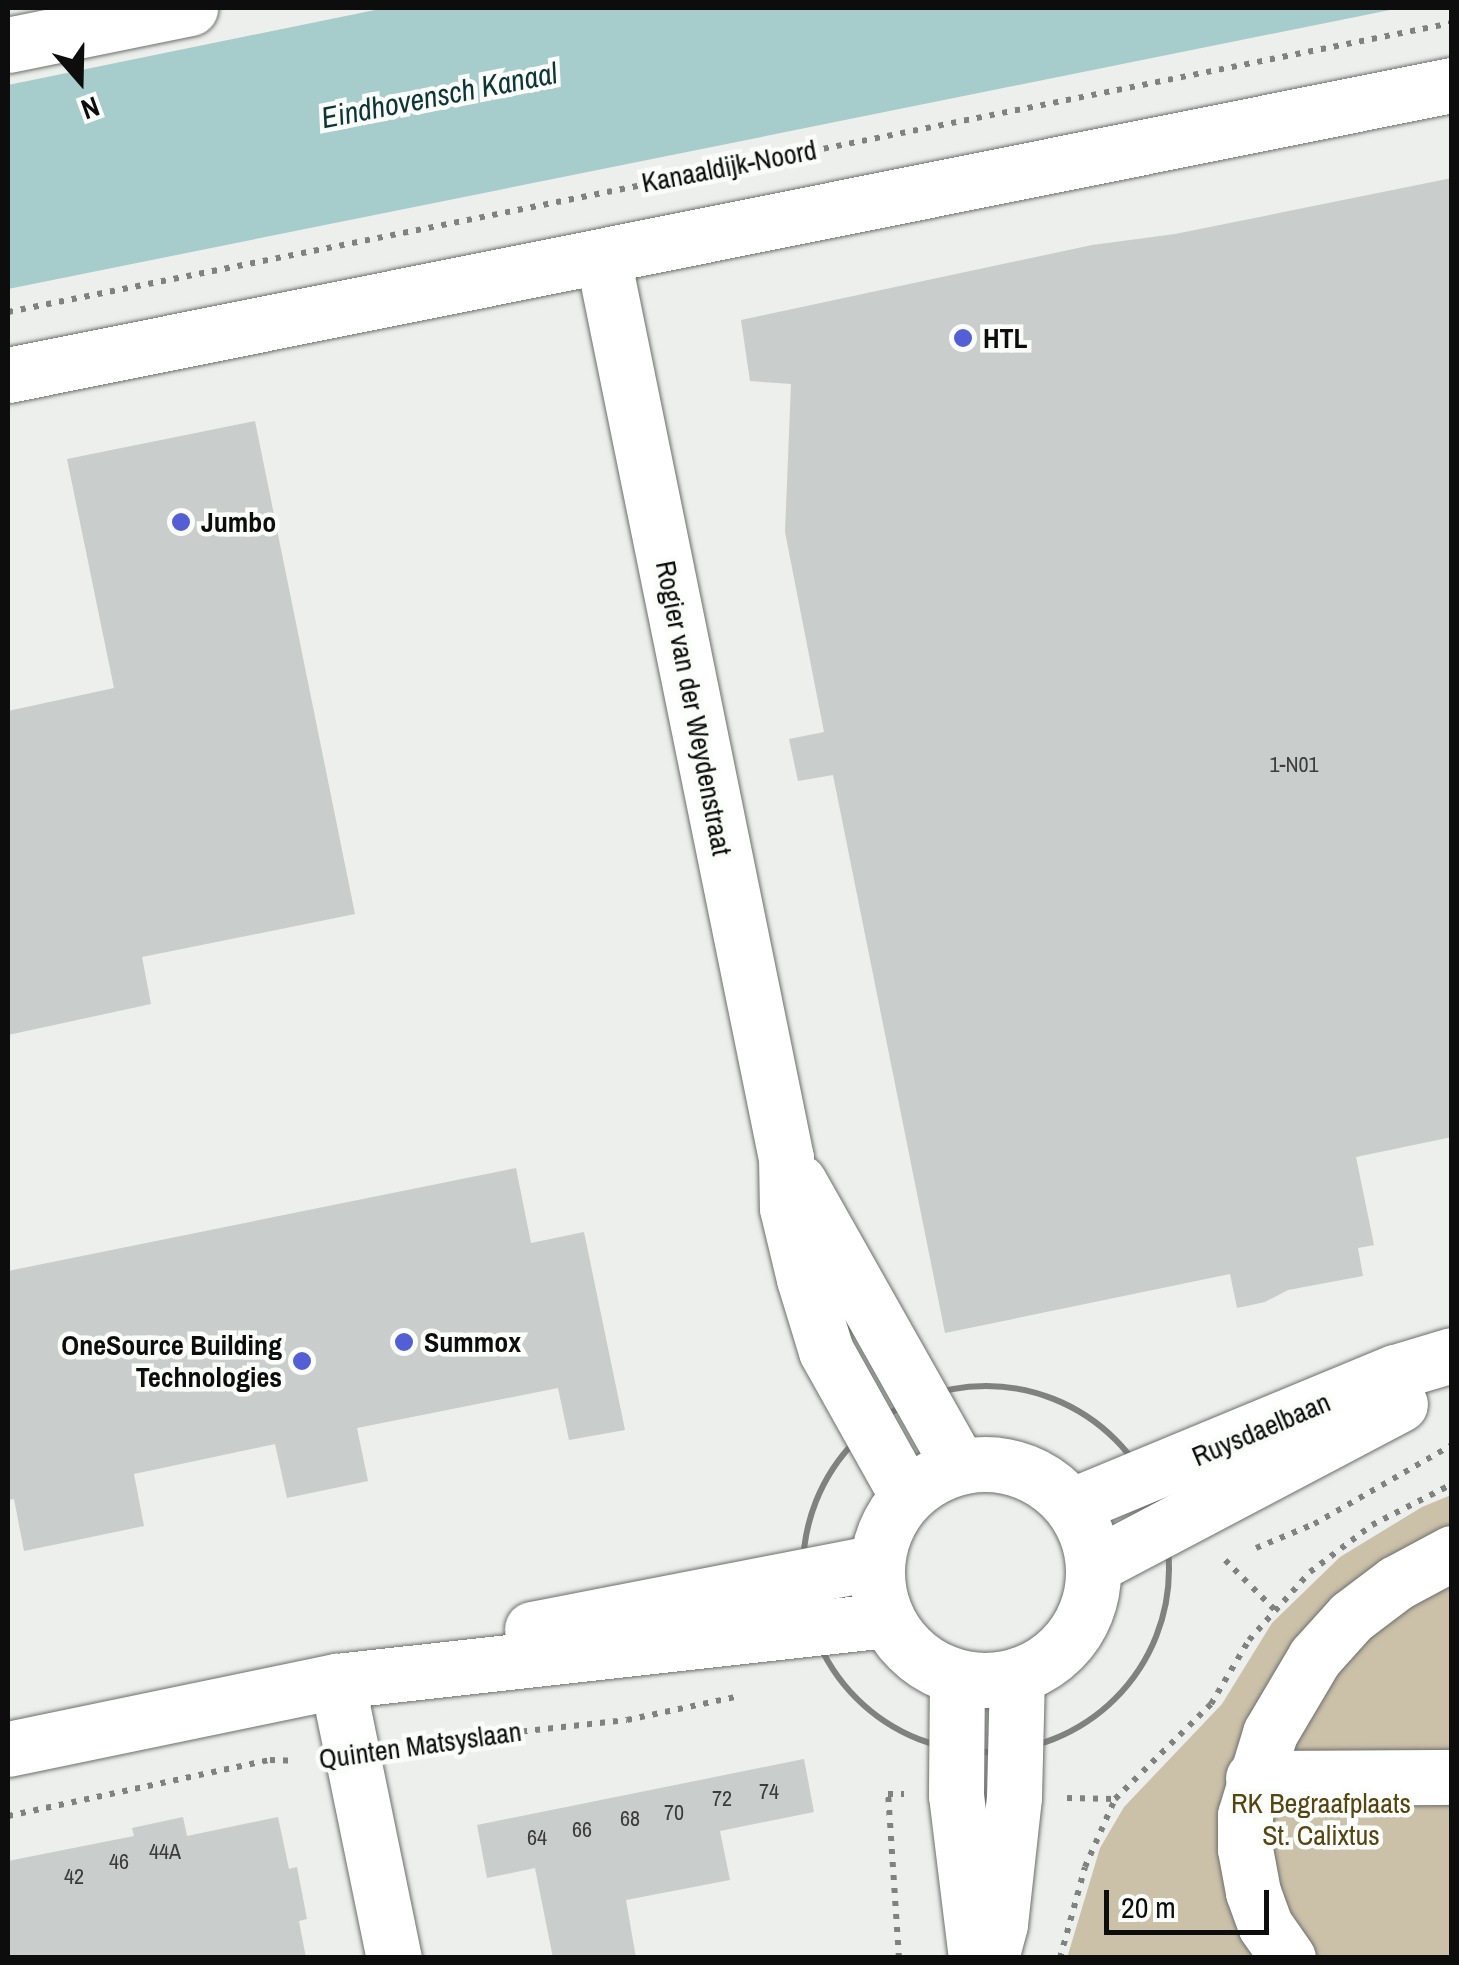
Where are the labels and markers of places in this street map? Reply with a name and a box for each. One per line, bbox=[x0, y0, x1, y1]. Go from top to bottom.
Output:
place label: HTL bbox=[983, 321, 1028, 355]
marker: HTL bbox=[952, 327, 974, 349]
place label: Jumbo bbox=[201, 505, 276, 539]
marker: Jumbo bbox=[170, 511, 192, 533]
place label: Summox bbox=[424, 1325, 521, 1359]
place label: OneSource Building Technologies bbox=[61, 1328, 282, 1394]
marker: Summox bbox=[393, 1331, 415, 1353]
marker: OneSource Building Technologies bbox=[291, 1350, 313, 1372]

